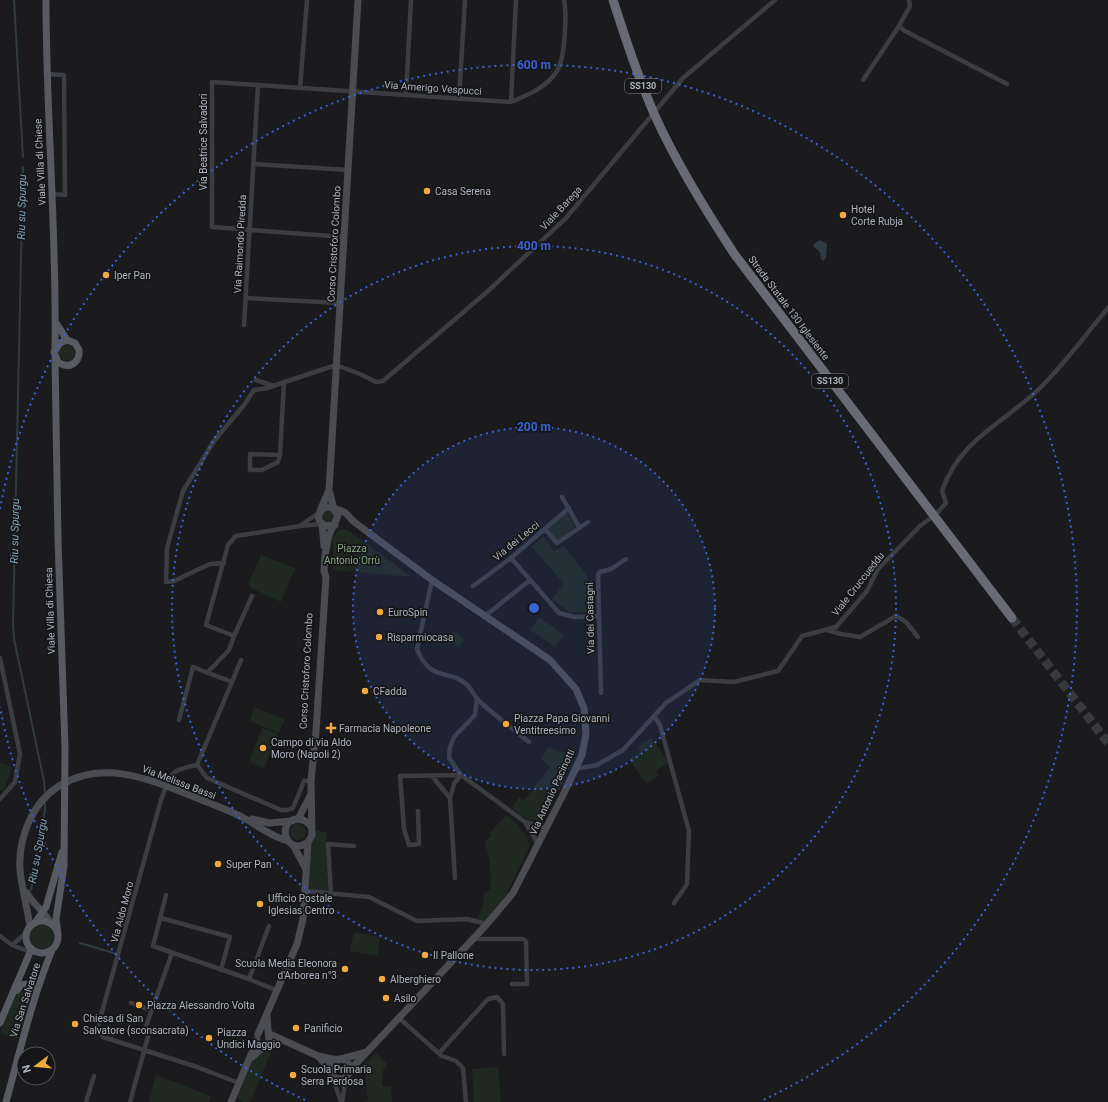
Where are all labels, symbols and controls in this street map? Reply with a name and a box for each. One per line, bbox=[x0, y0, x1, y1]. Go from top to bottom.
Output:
text: 600 m bbox=[517, 58, 551, 72]
street label: Via Amerigo Vespucci bbox=[384, 79, 482, 97]
road number: SS130 bbox=[625, 79, 661, 93]
street label: Via Beatrice Salvadori bbox=[198, 94, 209, 190]
street label: Viale Villa di Chiese bbox=[32, 118, 48, 206]
water label: Riu su Spurgu bbox=[15, 174, 29, 240]
street label: Viale Barega bbox=[538, 184, 584, 232]
street label: Corso Cristoforo Colombo bbox=[325, 185, 343, 302]
marker: Casa Serena bbox=[422, 186, 432, 196]
place label: Casa Serena bbox=[435, 186, 491, 197]
street label: Via Raimondo Piredda bbox=[232, 194, 248, 294]
place label: Hotel Corte Rubja bbox=[851, 204, 903, 227]
marker: Hotel Corte Rubja bbox=[838, 210, 848, 220]
text: 400 m bbox=[517, 239, 551, 253]
street label: Strada Statale 130 Iglesiente bbox=[746, 254, 832, 362]
marker: Iper Pan bbox=[101, 270, 111, 280]
place label: Iper Pan bbox=[114, 270, 151, 281]
road number: SS130 bbox=[812, 374, 848, 388]
text: 200 m bbox=[517, 420, 551, 434]
water label: Riu su Spurgu bbox=[8, 498, 22, 564]
street label: Via dei Lecci bbox=[491, 519, 541, 563]
park label: Piazza Antonio Orrù bbox=[324, 543, 380, 566]
street label: Viale Cruccueddu bbox=[830, 550, 886, 618]
street label: Viale Villa di Chiesa bbox=[43, 567, 57, 655]
street label: Via dei Castagni bbox=[584, 582, 596, 654]
centre of rings bbox=[527, 601, 541, 615]
marker: EuroSpin bbox=[375, 607, 385, 617]
place label: EuroSpin bbox=[388, 607, 428, 618]
street label: Corso Cristoforo Colombo bbox=[297, 612, 315, 729]
marker: Risparmiocasa bbox=[374, 632, 384, 642]
place label: Risparmiocasa bbox=[387, 632, 453, 643]
marker: CFadda bbox=[360, 686, 370, 696]
place label: CFadda bbox=[373, 686, 407, 697]
place label: Piazza Papa Giovanni Ventitreesimo bbox=[514, 713, 610, 736]
marker: Piazza Papa Giovanni Ventitreesimo bbox=[501, 719, 511, 729]
marker: Farmacia Napoleone bbox=[326, 723, 336, 733]
place label: Farmacia Napoleone bbox=[339, 723, 431, 734]
place label: Campo di via Aldo Moro (Napoli 2) bbox=[271, 737, 352, 761]
marker: Campo di via Aldo Moro (Napoli 2) bbox=[258, 743, 268, 753]
street label: Via Antonio Pacinotti bbox=[527, 747, 577, 837]
street label: Via Melissa Bassi bbox=[140, 763, 218, 801]
water label: Riu su Spurgu bbox=[26, 818, 50, 884]
marker: Super Pan bbox=[213, 859, 223, 869]
place label: Super Pan bbox=[226, 859, 271, 870]
street label: Via Aldo Moro bbox=[109, 880, 136, 944]
place label: Ufficio Postale Iglesias Centro bbox=[268, 893, 335, 916]
marker: Ufficio Postale Iglesias Centro bbox=[255, 899, 265, 909]
marker: Il Pallone bbox=[420, 950, 430, 960]
place label: Il Pallone bbox=[433, 950, 474, 961]
place label: Scuola Media Eleonora d'Arborea n°3 bbox=[235, 958, 337, 981]
street label: Via San Salvatore bbox=[8, 961, 42, 1039]
marker: Scuola Media Eleonora d'Arborea n°3 bbox=[340, 964, 350, 974]
marker: Alberghiero bbox=[377, 974, 387, 984]
place label: Alberghiero bbox=[390, 974, 441, 985]
marker: Asilo bbox=[381, 993, 391, 1003]
place label: Asilo bbox=[394, 993, 417, 1004]
marker: Piazza Alessandro Volta bbox=[134, 1000, 144, 1010]
place label: Piazza Alessandro Volta bbox=[147, 1000, 255, 1011]
place label: Chiesa di San Salvatore (sconsacrata) bbox=[83, 1013, 189, 1037]
marker: Chiesa di San Salvatore (sconsacrata) bbox=[70, 1019, 80, 1029]
marker: Panificio bbox=[291, 1023, 301, 1033]
place label: Panificio bbox=[304, 1023, 343, 1034]
place label: Piazza Undici Maggio bbox=[217, 1027, 281, 1050]
marker: Piazza Undici Maggio bbox=[204, 1033, 214, 1043]
north arrow bbox=[16, 1046, 56, 1086]
text: N bbox=[19, 1063, 34, 1074]
place label: Scuola Primaria Serra Perdosa bbox=[301, 1064, 371, 1087]
marker: Scuola Primaria Serra Perdosa bbox=[288, 1070, 298, 1080]

